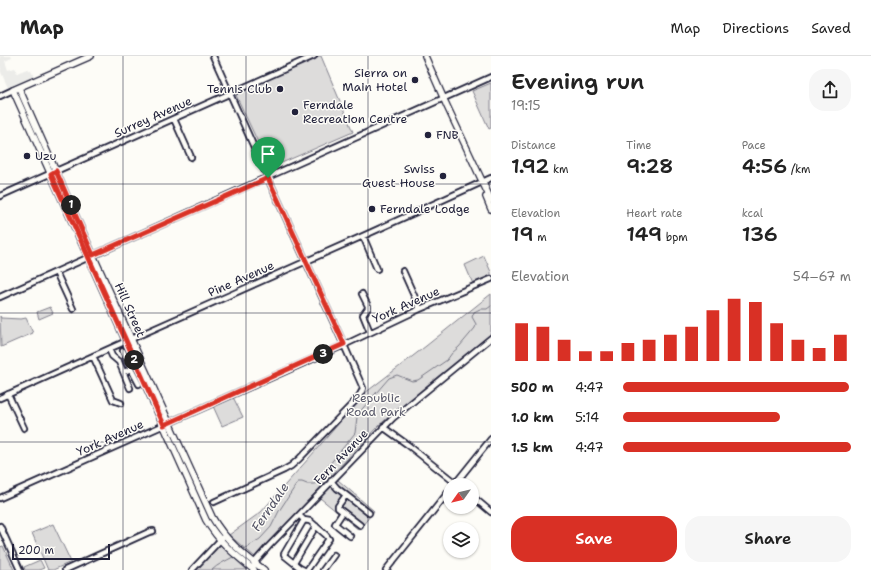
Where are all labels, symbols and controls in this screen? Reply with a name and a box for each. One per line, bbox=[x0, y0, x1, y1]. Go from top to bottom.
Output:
text: Map bbox=[20, 15, 64, 40]
text: Map bbox=[671, 19, 701, 37]
text: Directions bbox=[723, 19, 789, 37]
text: Saved bbox=[811, 19, 851, 37]
place label: Sierra on Main Hotel bbox=[342, 65, 407, 95]
text: Evening run bbox=[511, 67, 644, 96]
button: share bbox=[809, 69, 851, 111]
marker: Sierra on Main Hotel bbox=[410, 75, 420, 85]
place label: Tennis Club bbox=[207, 81, 272, 97]
marker: Tennis Club bbox=[275, 84, 285, 94]
street label: Surrey Avenue bbox=[112, 93, 195, 141]
place label: Ferndale Recreation Centre bbox=[303, 97, 407, 127]
text: 19:15 bbox=[511, 97, 541, 114]
marker: Ferndale Recreation Centre bbox=[290, 107, 300, 117]
place label: FNB bbox=[436, 127, 459, 143]
marker: FNB bbox=[423, 130, 433, 140]
pin bbox=[251, 137, 285, 178]
text: Distance bbox=[511, 138, 556, 153]
text: Time bbox=[626, 138, 652, 153]
text: Pace bbox=[742, 138, 766, 153]
icon: arrive bbox=[257, 143, 279, 165]
place label: Uzu bbox=[35, 148, 57, 164]
marker: Uzu bbox=[22, 151, 32, 161]
text: 1.92 bbox=[511, 153, 549, 179]
text: 9:28 bbox=[626, 153, 673, 179]
text: 4:56 bbox=[742, 153, 787, 179]
place label: Swiss Guest House bbox=[362, 161, 435, 191]
text: km bbox=[549, 162, 569, 177]
text: /km bbox=[787, 162, 811, 177]
marker: Swiss Guest House bbox=[438, 171, 448, 181]
pin: 1 bbox=[61, 195, 81, 215]
text: 1 bbox=[68, 197, 74, 212]
place label: Ferndale Lodge bbox=[380, 201, 470, 217]
marker: Ferndale Lodge bbox=[367, 204, 377, 214]
text: Elevation bbox=[511, 206, 560, 221]
text: Heart rate bbox=[626, 206, 682, 221]
text: kcal bbox=[742, 206, 763, 221]
text: 19 bbox=[511, 221, 533, 247]
text: 149 bbox=[626, 221, 662, 247]
text: 136 bbox=[742, 221, 778, 247]
text: m bbox=[533, 230, 547, 245]
text: bpm bbox=[662, 230, 688, 245]
street label: Pine Avenue bbox=[205, 257, 277, 301]
text: Elevation bbox=[511, 268, 569, 285]
text: 54–67 m bbox=[793, 268, 851, 285]
street label: Hill Street bbox=[111, 280, 149, 340]
street label: York Avenue bbox=[370, 283, 442, 327]
pin: 3 bbox=[313, 344, 333, 364]
text: 3 bbox=[319, 346, 327, 361]
pin: 2 bbox=[124, 350, 144, 370]
text: 2 bbox=[130, 352, 138, 367]
text: 500 m bbox=[511, 379, 554, 396]
text: 4:47 bbox=[575, 379, 604, 396]
park label: Republic Road Park bbox=[346, 390, 406, 420]
text: 1.0 km bbox=[511, 409, 553, 426]
text: 5:14 bbox=[575, 409, 599, 426]
street label: York Avenue bbox=[74, 416, 146, 460]
street label: Fern Avenue bbox=[310, 426, 372, 488]
text: 1.5 km bbox=[511, 439, 553, 456]
text: 4:47 bbox=[575, 439, 604, 456]
north arrow bbox=[443, 478, 479, 514]
map controls bbox=[443, 478, 479, 558]
water label: Ferndale bbox=[247, 479, 293, 535]
button: Save bbox=[511, 516, 677, 562]
button: Share bbox=[685, 516, 851, 562]
button: layers bbox=[443, 522, 479, 558]
scale bar bbox=[12, 542, 110, 561]
text: 200 m bbox=[18, 543, 54, 558]

